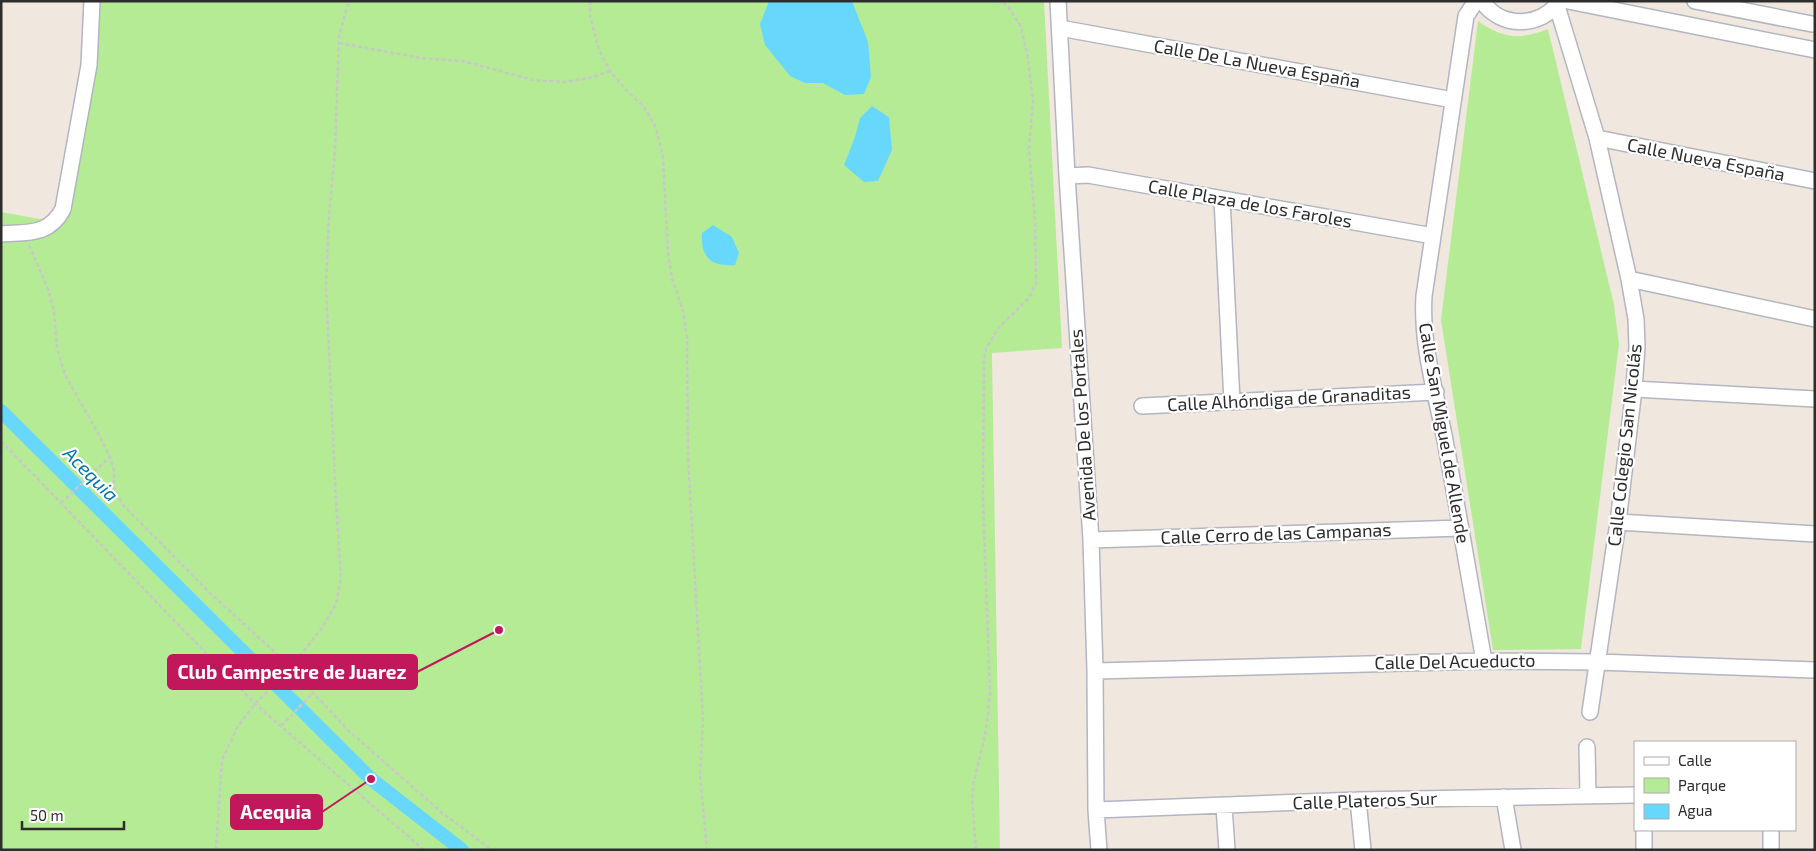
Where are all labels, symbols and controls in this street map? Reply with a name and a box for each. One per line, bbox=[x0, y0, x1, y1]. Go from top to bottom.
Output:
street label: Calle De La Nueva España bbox=[1152, 34, 1362, 92]
street label: Calle Nueva España bbox=[1625, 133, 1787, 185]
street label: Calle Plaza de los Faroles bbox=[1146, 174, 1354, 232]
street label: Calle San Miguel de Allende bbox=[1415, 321, 1475, 545]
street label: Avenida De los Portales bbox=[1064, 328, 1100, 522]
street label: Calle Colegio San Nicolás bbox=[1602, 342, 1646, 547]
street label: Calle Alhóndiga de Granaditas bbox=[1167, 381, 1411, 415]
water label: Acequia bbox=[58, 441, 124, 506]
street label: Calle Cerro de las Campanas bbox=[1160, 518, 1392, 548]
street label: Calle Del Acueducto bbox=[1374, 649, 1536, 673]
callout: Club Campestre de Juarez bbox=[168, 655, 417, 689]
text: Club Campestre de Juarez bbox=[177, 660, 407, 683]
legend bbox=[1634, 741, 1796, 831]
text: Calle bbox=[1678, 751, 1712, 769]
text: Parque bbox=[1678, 776, 1726, 794]
street label: Calle Plateros Sur bbox=[1292, 786, 1438, 814]
callout: Acequia bbox=[231, 795, 322, 829]
scale bar bbox=[22, 798, 125, 830]
text: Acequia bbox=[240, 800, 312, 823]
text: Agua bbox=[1678, 801, 1713, 819]
text: 50 m bbox=[30, 806, 64, 824]

